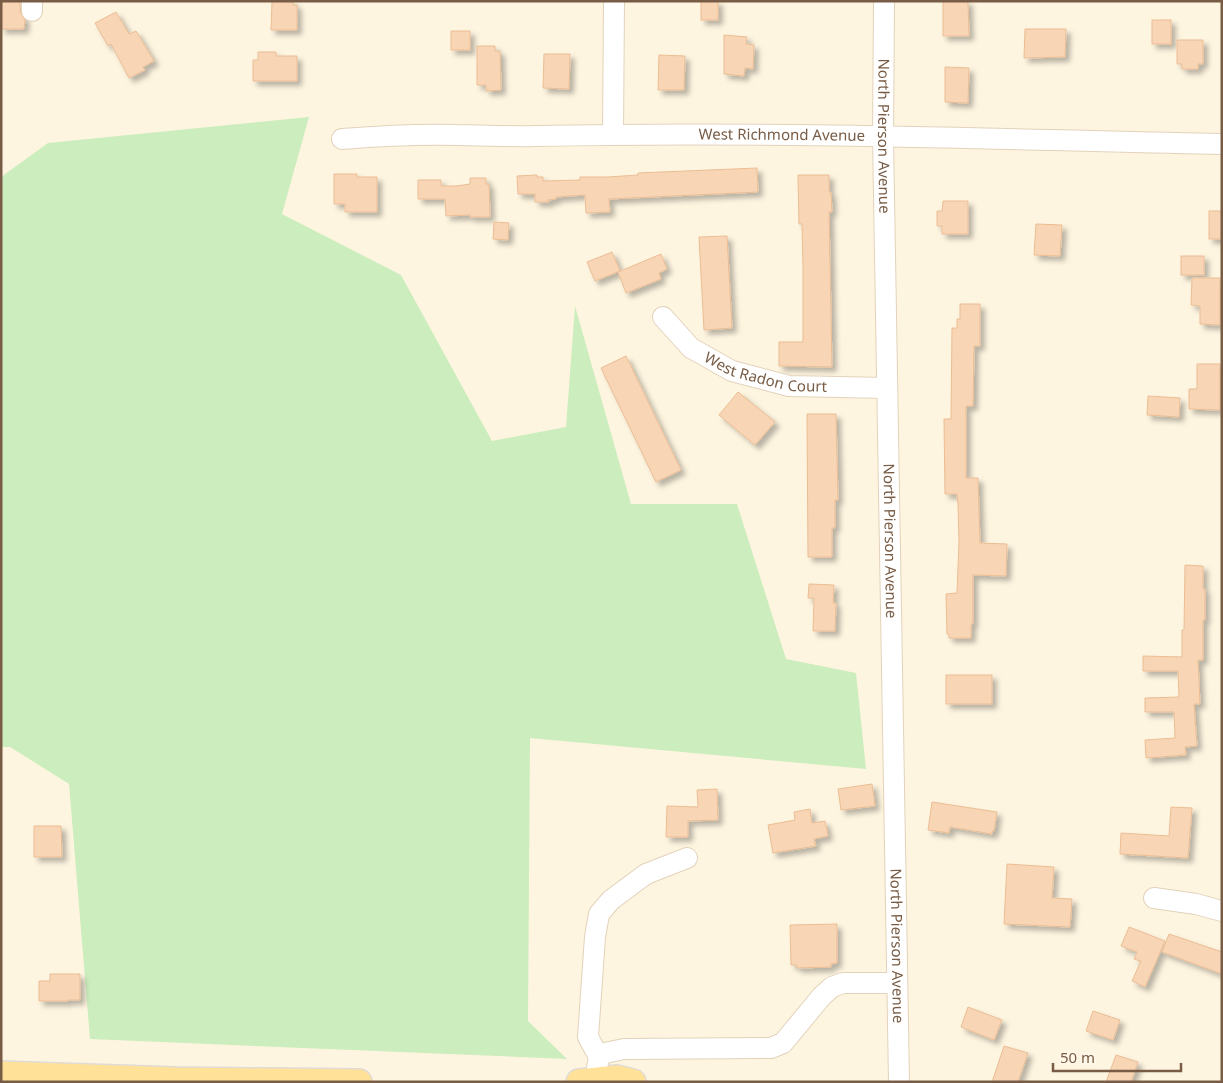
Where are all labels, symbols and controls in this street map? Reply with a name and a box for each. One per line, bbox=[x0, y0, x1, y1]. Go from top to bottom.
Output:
street label: North Pierson Avenue bbox=[874, 58, 895, 214]
street label: West Richmond Avenue bbox=[699, 123, 865, 145]
street label: West Radon Court bbox=[701, 346, 828, 396]
street label: North Pierson Avenue bbox=[880, 463, 902, 619]
street label: North Pierson Avenue bbox=[886, 868, 909, 1024]
scale bar bbox=[1053, 1040, 1180, 1072]
text: 50 m bbox=[1060, 1047, 1095, 1067]

